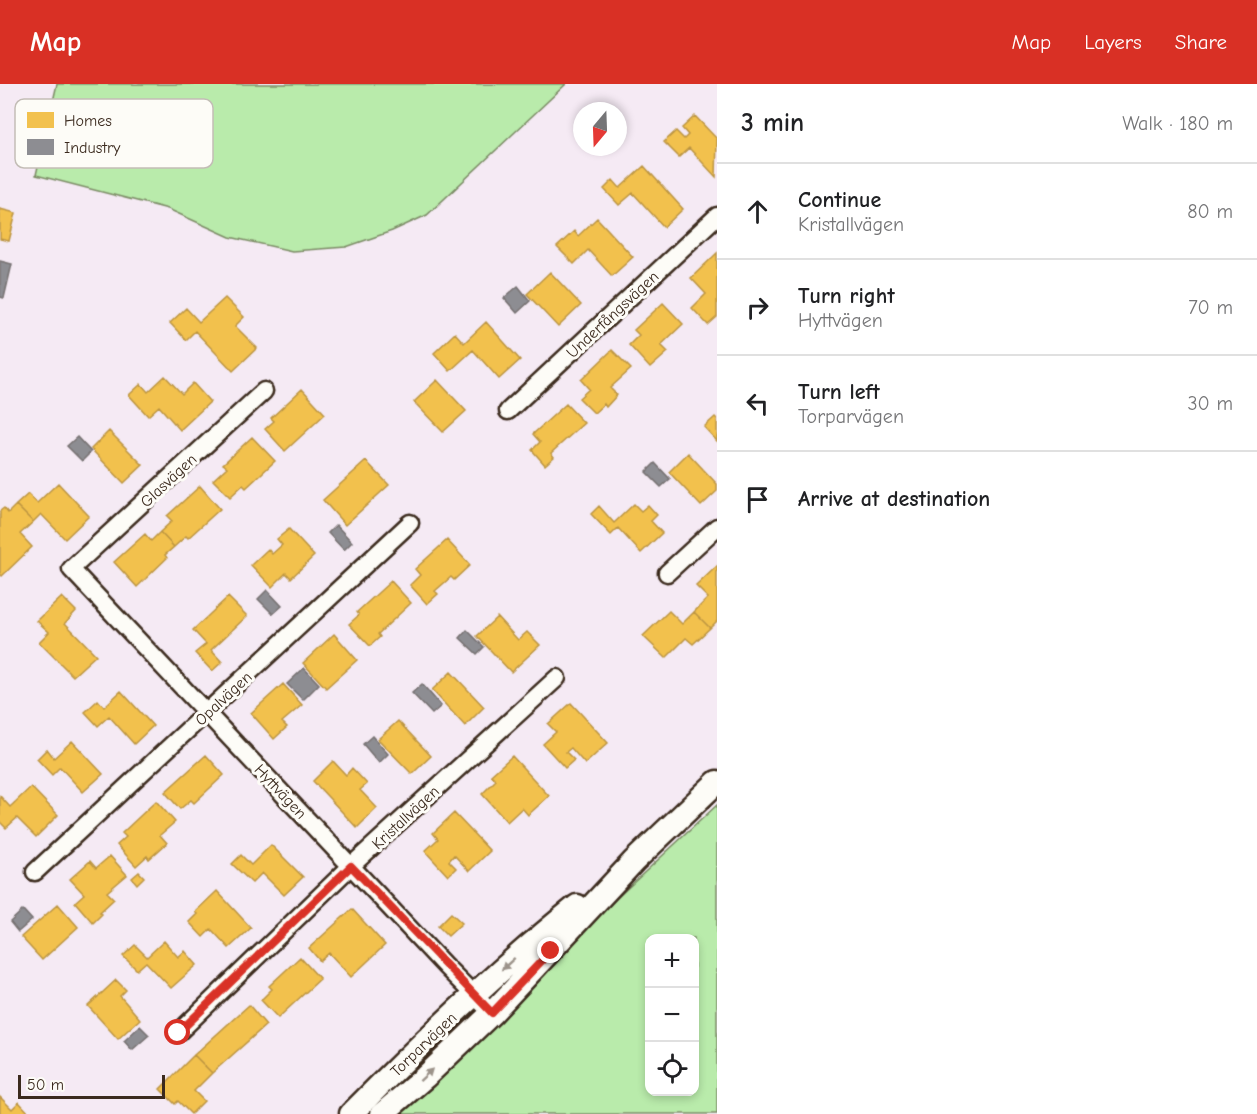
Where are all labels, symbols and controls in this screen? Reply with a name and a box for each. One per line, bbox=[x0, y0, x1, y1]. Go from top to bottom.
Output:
text: Map bbox=[30, 26, 81, 58]
text: Map bbox=[1012, 30, 1051, 54]
text: Layers bbox=[1084, 30, 1142, 54]
text: Share bbox=[1175, 30, 1227, 54]
legend bbox=[15, 99, 213, 168]
north arrow bbox=[573, 102, 627, 156]
text: 3 min bbox=[741, 108, 804, 138]
text: Homes bbox=[64, 112, 112, 130]
text: Walk · 180 m bbox=[1122, 112, 1233, 135]
text: Industry bbox=[64, 139, 121, 157]
text: Continue bbox=[798, 187, 881, 213]
icon: ahead bbox=[741, 195, 774, 228]
text: 80 m bbox=[1187, 200, 1233, 223]
text: Kristallvägen bbox=[798, 213, 904, 236]
street label: Underfångsvägen bbox=[563, 268, 662, 362]
text: Turn right bbox=[798, 283, 895, 309]
icon: right bbox=[741, 291, 774, 324]
text: 70 m bbox=[1188, 296, 1233, 319]
text: Hyttvägen bbox=[798, 309, 883, 332]
text: Turn left bbox=[798, 379, 880, 405]
icon: left bbox=[741, 387, 774, 420]
text: 30 m bbox=[1187, 392, 1233, 415]
text: Torparvägen bbox=[798, 405, 904, 428]
street label: Glasvägen bbox=[137, 450, 200, 511]
icon: arrive bbox=[741, 483, 774, 516]
text: Arrive at destination bbox=[798, 486, 990, 512]
street label: Opalvägen bbox=[192, 668, 256, 729]
street label: Hyttvägen bbox=[251, 761, 310, 823]
street label: Kristallvägen bbox=[368, 782, 443, 853]
map controls bbox=[645, 934, 699, 1096]
button: + bbox=[645, 934, 699, 988]
route end bbox=[537, 937, 563, 963]
one-way arrow bbox=[501, 957, 516, 970]
button: − bbox=[645, 988, 699, 1042]
street label: Torparvägen bbox=[387, 1009, 460, 1081]
route start bbox=[164, 1019, 190, 1045]
button: locate bbox=[645, 1042, 699, 1096]
one-way arrow bbox=[419, 1069, 433, 1083]
scale bar bbox=[18, 1072, 165, 1100]
text: 50 m bbox=[27, 1076, 64, 1094]

